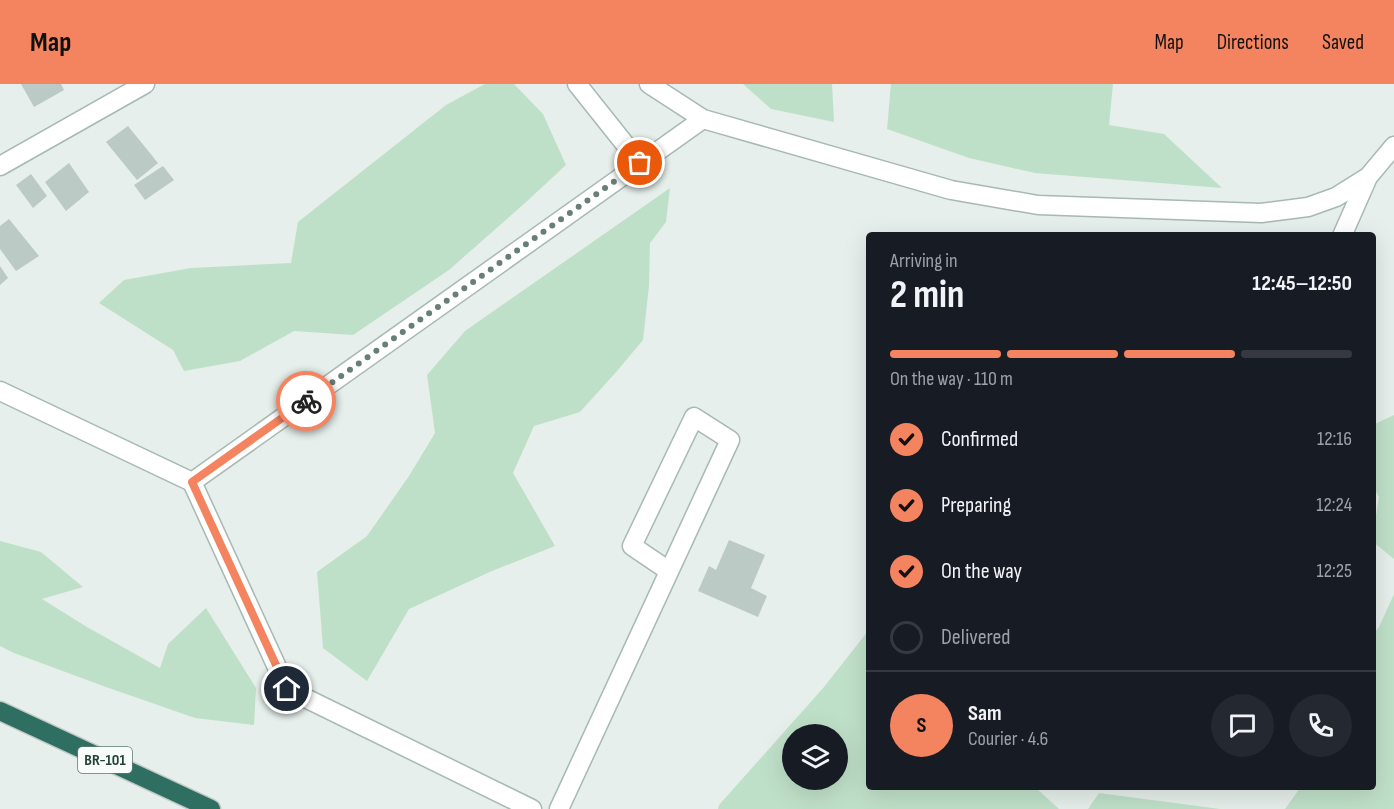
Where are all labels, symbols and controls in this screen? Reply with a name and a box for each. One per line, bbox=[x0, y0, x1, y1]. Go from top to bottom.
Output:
text: Map bbox=[30, 26, 71, 59]
text: Map bbox=[1154, 30, 1184, 55]
text: Directions bbox=[1217, 30, 1289, 55]
text: Saved bbox=[1322, 30, 1364, 55]
pin bbox=[614, 137, 665, 188]
icon: bag bbox=[623, 146, 656, 179]
text: Arriving in bbox=[890, 249, 958, 273]
text: 12:45–12:50 bbox=[1252, 270, 1352, 297]
text: 2 min bbox=[890, 272, 964, 319]
text: On the way · 110 m bbox=[890, 367, 1013, 391]
courier bbox=[276, 371, 336, 431]
icon: bike bbox=[290, 385, 323, 418]
icon: check bbox=[890, 423, 923, 456]
text: Confirmed bbox=[941, 426, 1018, 453]
text: 12:16 bbox=[1317, 427, 1352, 451]
icon: check bbox=[890, 489, 923, 522]
text: Preparing bbox=[941, 492, 1011, 519]
text: 12:24 bbox=[1316, 493, 1352, 517]
icon: check bbox=[890, 555, 923, 588]
text: On the way bbox=[941, 558, 1022, 585]
text: 12:25 bbox=[1317, 559, 1352, 583]
text: Delivered bbox=[941, 624, 1010, 651]
pin bbox=[261, 663, 312, 714]
icon: home bbox=[270, 672, 303, 705]
button: chat bbox=[1211, 694, 1274, 757]
button: phone bbox=[1289, 694, 1352, 757]
text: Sam bbox=[968, 700, 1002, 727]
text: S bbox=[917, 712, 926, 739]
map controls bbox=[782, 724, 848, 790]
button: layers bbox=[782, 724, 848, 790]
text: Courier · 4.6 bbox=[968, 727, 1048, 751]
road number: BR-101 bbox=[78, 747, 132, 773]

